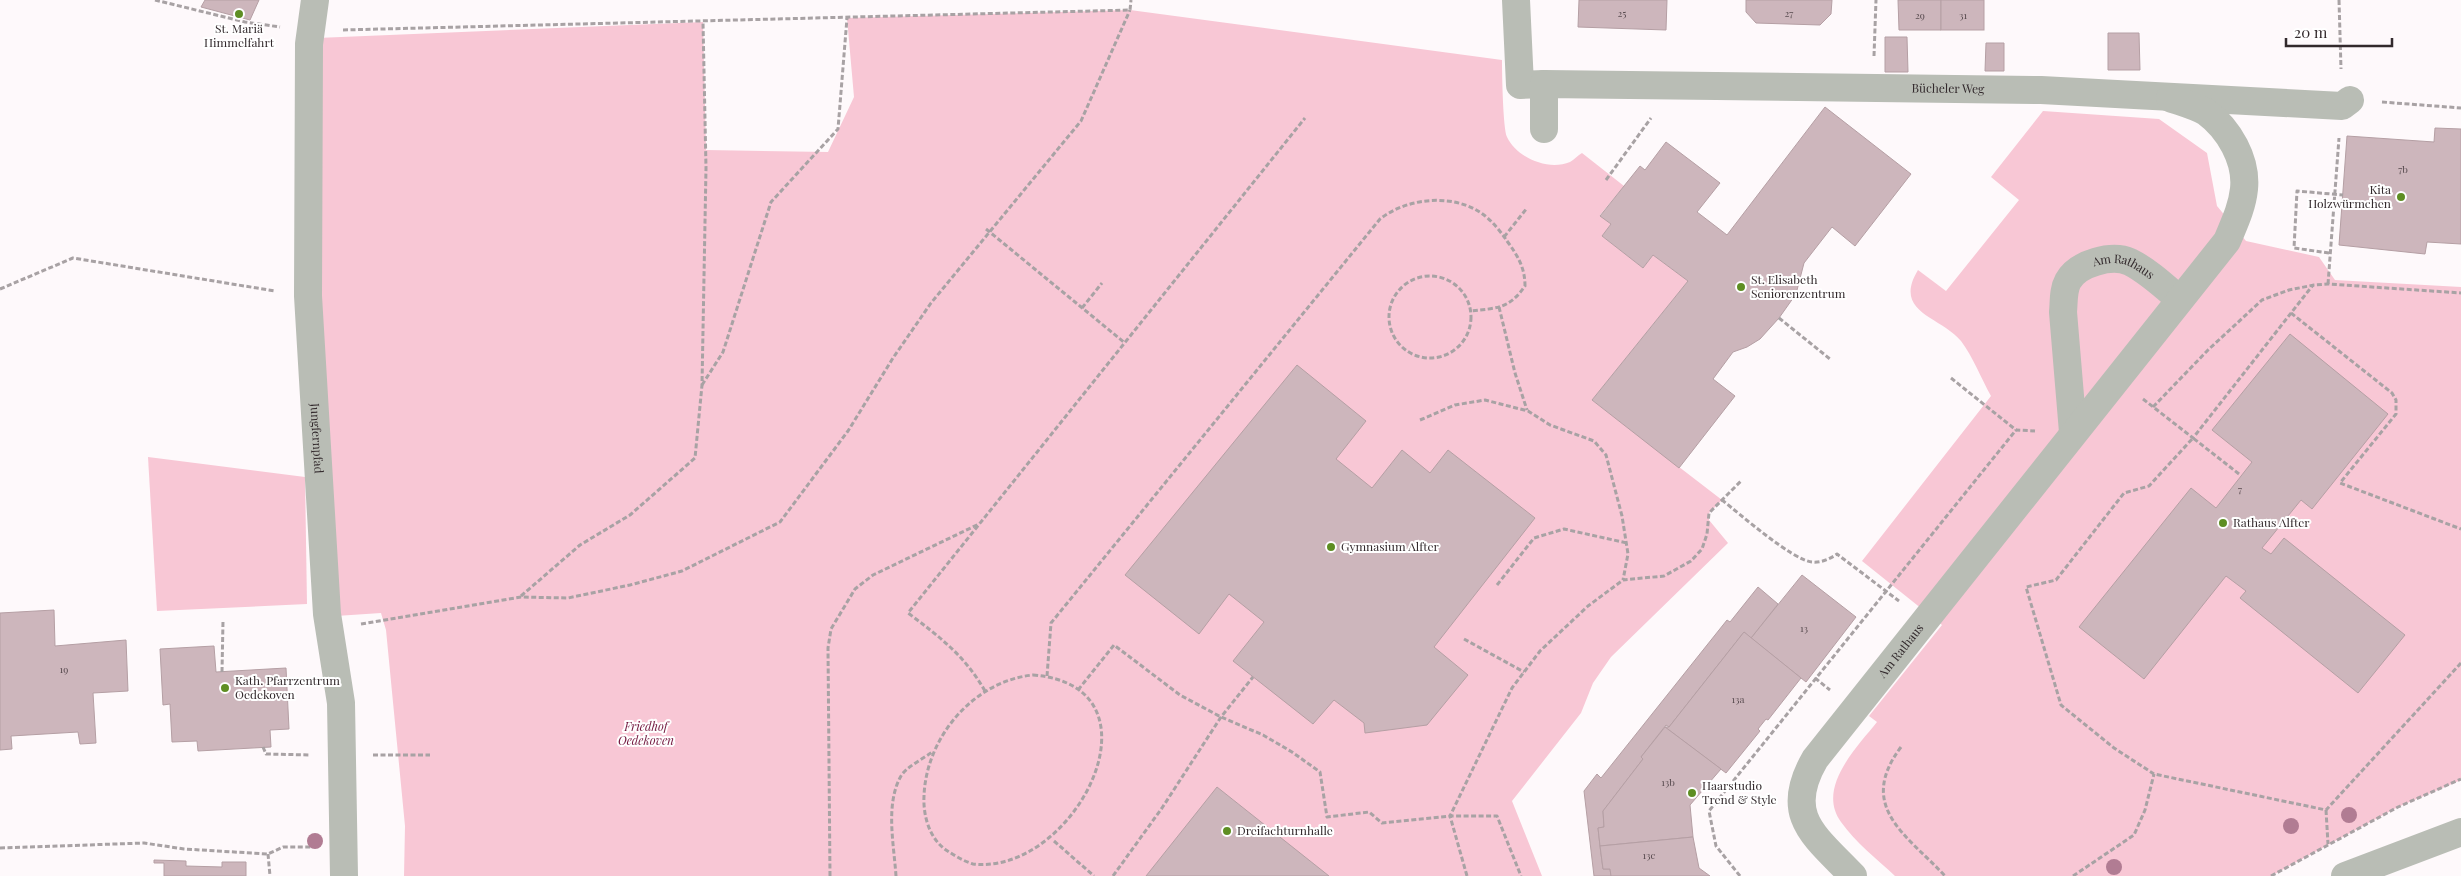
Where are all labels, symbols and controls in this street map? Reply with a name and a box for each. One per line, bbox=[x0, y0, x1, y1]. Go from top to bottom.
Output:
house number: 25 bbox=[1618, 6, 1626, 20]
house number: 27 bbox=[1785, 6, 1793, 20]
marker: St. Mariä Himmelfahrt bbox=[233, 8, 245, 20]
house number: 29 bbox=[1915, 8, 1925, 22]
house number: 31 bbox=[1959, 8, 1967, 22]
scale bar bbox=[2286, 15, 2392, 47]
place label: St. Mariä Himmelfahrt bbox=[204, 20, 275, 50]
text: 20 m bbox=[2294, 22, 2328, 42]
street label: Bücheler Weg bbox=[1911, 79, 1985, 96]
house number: 7b bbox=[2398, 162, 2408, 176]
place label: Kita Holzwürmchen bbox=[2308, 181, 2391, 211]
marker: Kita Holzwürmchen bbox=[2395, 191, 2407, 203]
street label: Am Rathaus bbox=[2090, 250, 2158, 282]
place label: St. Elisabeth Seniorenzentrum bbox=[1751, 271, 1846, 301]
marker: St. Elisabeth Seniorenzentrum bbox=[1735, 281, 1747, 293]
street label: Jungfernpfad bbox=[307, 402, 328, 474]
house number: 7 bbox=[2238, 482, 2242, 496]
place label: Rathaus Alfter bbox=[2233, 514, 2310, 530]
marker: Rathaus Alfter bbox=[2217, 517, 2229, 529]
place label: Gymnasium Alfter bbox=[1341, 538, 1440, 554]
marker: Gymnasium Alfter bbox=[1325, 541, 1337, 553]
street label: Am Rathaus bbox=[1873, 620, 1927, 681]
house number: 13 bbox=[1800, 621, 1809, 635]
house number: 19 bbox=[60, 662, 68, 676]
place label: Kath. Pfarrzentrum Oedekoven bbox=[235, 672, 340, 702]
marker: Kath. Pfarrzentrum Oedekoven bbox=[219, 682, 231, 694]
house number: 13a bbox=[1731, 692, 1745, 706]
park label: Friedhof Oedekoven bbox=[618, 718, 674, 748]
house number: 13b bbox=[1661, 775, 1675, 789]
place label: Haarstudio Trend & Style bbox=[1702, 777, 1777, 807]
marker: Haarstudio Trend & Style bbox=[1686, 787, 1698, 799]
place label: Dreifachturnhalle bbox=[1237, 822, 1333, 838]
marker: Dreifachturnhalle bbox=[1221, 825, 1233, 837]
house number: 13c bbox=[1643, 848, 1656, 862]

